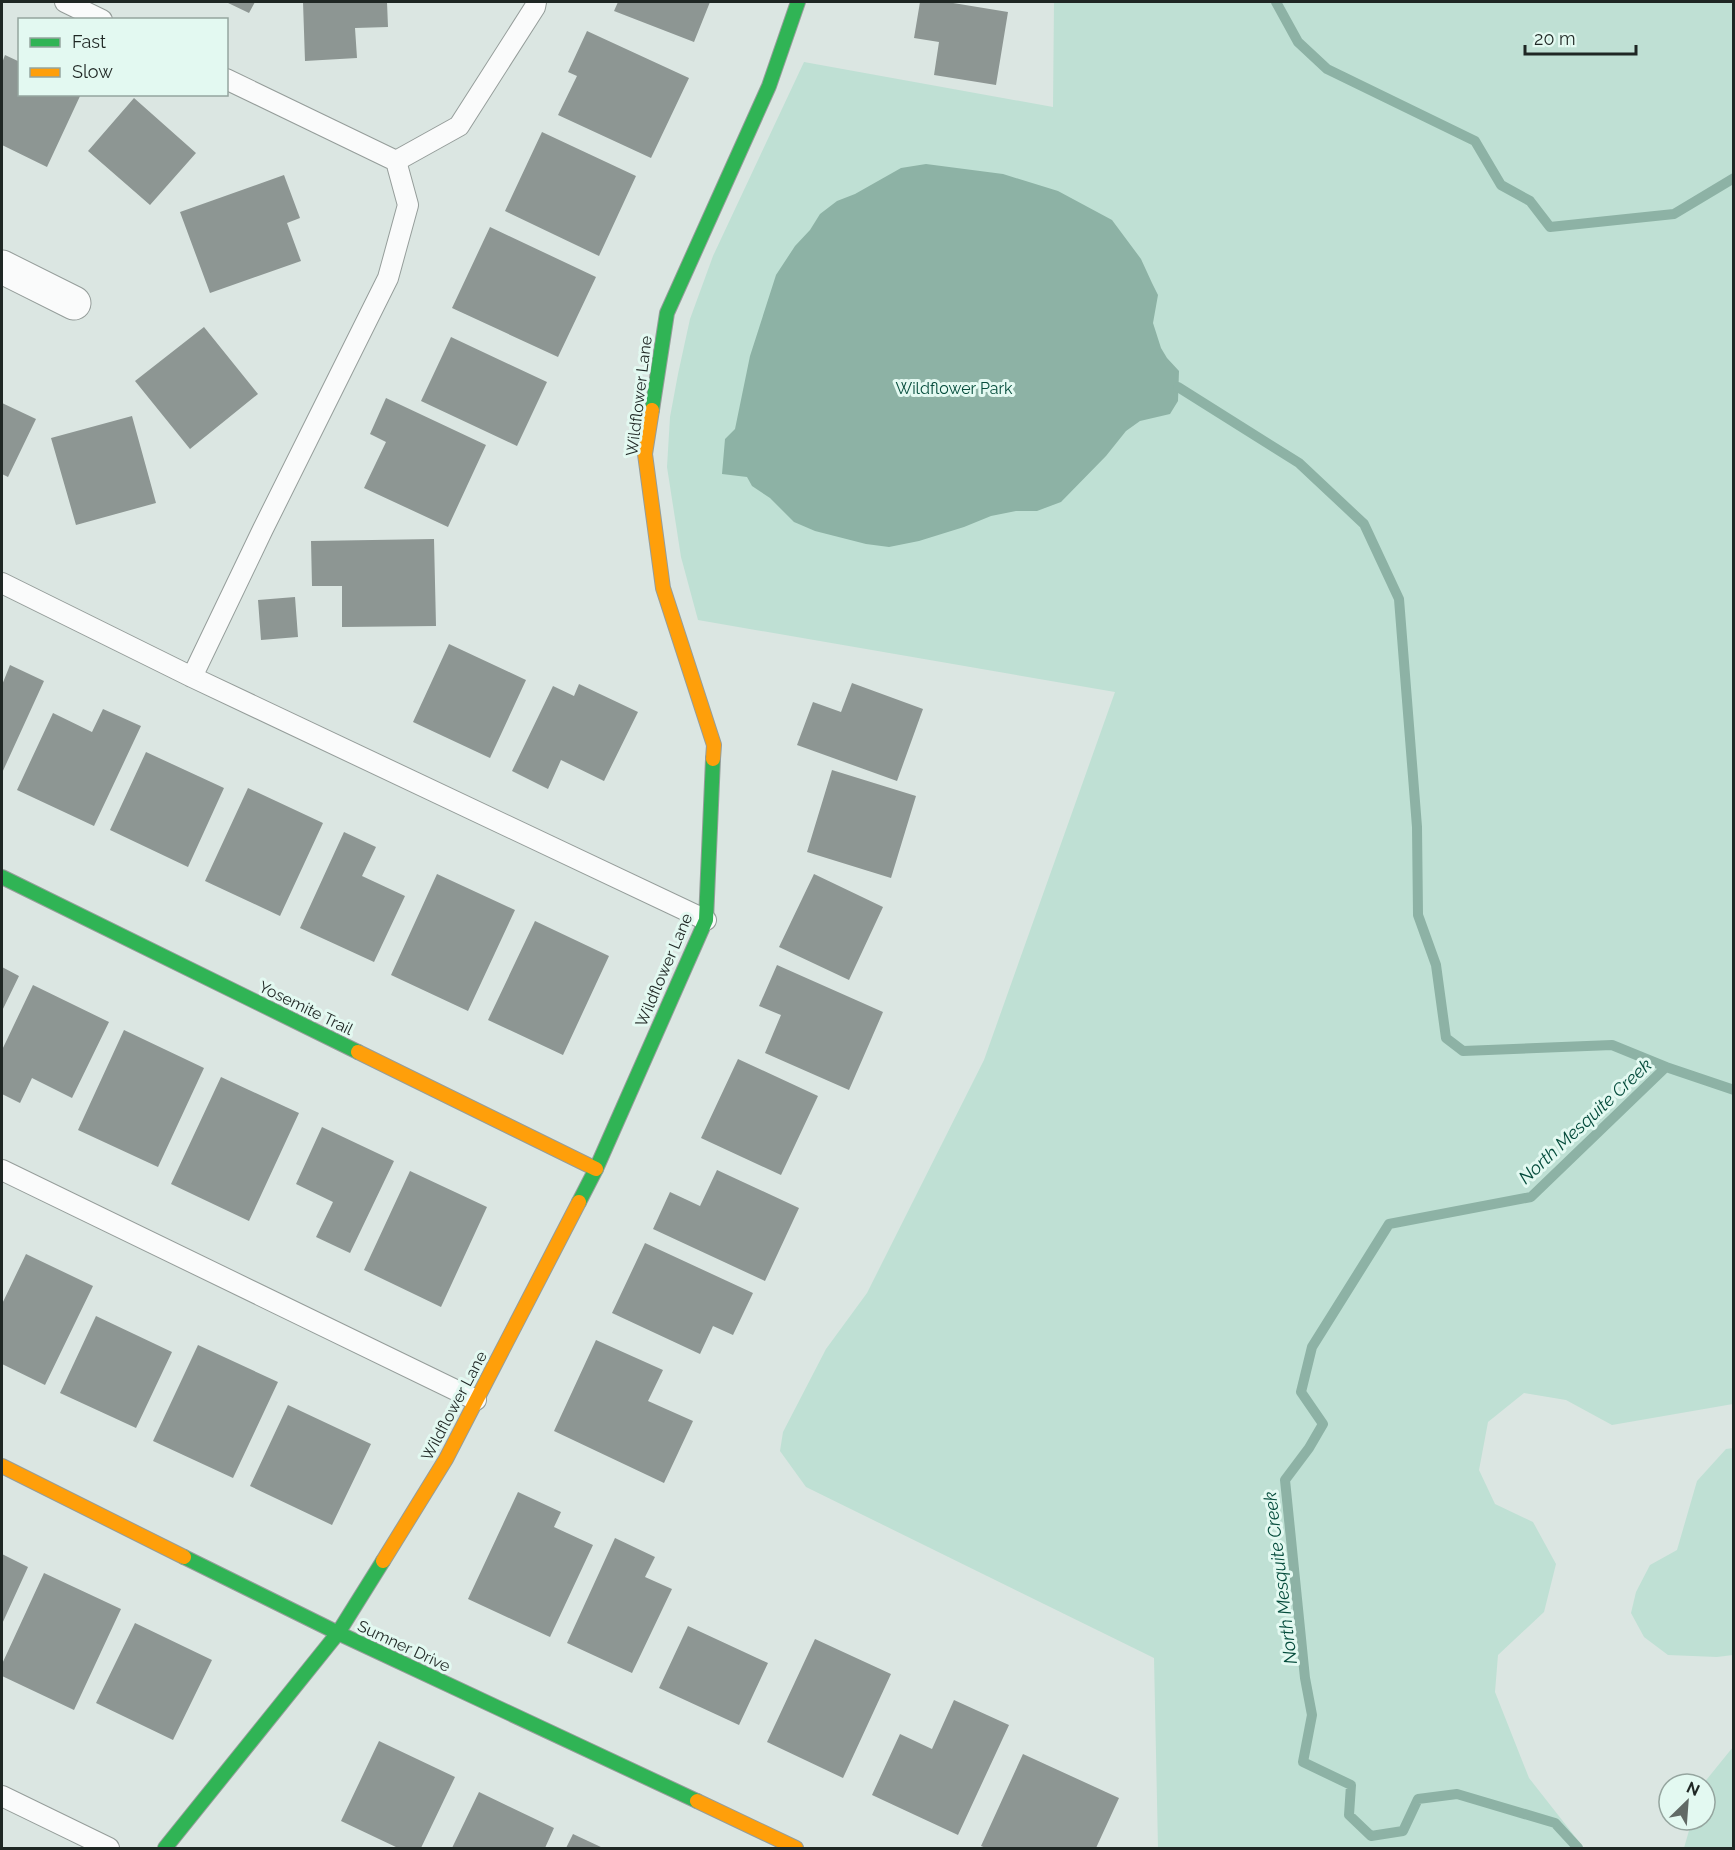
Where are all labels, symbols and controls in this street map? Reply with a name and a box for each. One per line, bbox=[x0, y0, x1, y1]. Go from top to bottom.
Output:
legend bbox=[18, 18, 228, 96]
scale bar bbox=[1525, 18, 1636, 56]
text: 20 m bbox=[1534, 28, 1576, 49]
text: Fast bbox=[72, 31, 106, 52]
text: Slow bbox=[72, 61, 113, 82]
street label: Wildflower Lane bbox=[622, 335, 656, 457]
park label: Wildflower Park bbox=[895, 379, 1013, 398]
street label: Wildflower Lane bbox=[632, 910, 696, 1030]
street label: Yosemite Trail bbox=[256, 977, 357, 1039]
water label: North Mesquite Creek bbox=[1514, 1054, 1656, 1188]
street label: Wildflower Lane bbox=[417, 1348, 491, 1464]
water label: North Mesquite Creek bbox=[1259, 1490, 1301, 1666]
street label: Sumner Drive bbox=[355, 1616, 453, 1676]
north arrow bbox=[1657, 1772, 1717, 1832]
text: N bbox=[1684, 1778, 1703, 1800]

